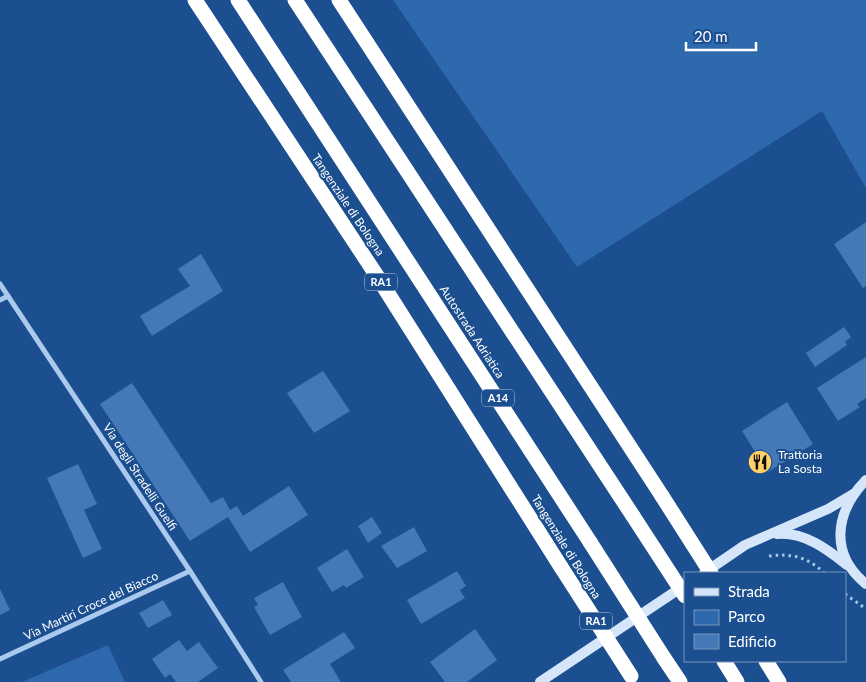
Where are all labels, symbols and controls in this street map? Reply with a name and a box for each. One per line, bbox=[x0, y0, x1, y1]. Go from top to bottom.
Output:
scale bar bbox=[686, 20, 756, 52]
text: 20 m bbox=[694, 27, 728, 45]
street label: Tangenziale di Bologna bbox=[309, 151, 388, 259]
road number: RA1 bbox=[365, 274, 397, 290]
street label: Autostrada Adriatica bbox=[437, 282, 508, 381]
road number: A14 bbox=[482, 389, 514, 406]
street label: Via degli Stradelli Guelfi bbox=[100, 420, 181, 533]
place label: Trattoria La Sosta bbox=[778, 447, 822, 476]
restaurant icon: Trattoria La Sosta bbox=[747, 449, 773, 475]
street label: Tangenziale di Bologna bbox=[528, 492, 605, 601]
street label: Via Martiri Croce del Biacco bbox=[21, 568, 161, 643]
legend bbox=[684, 572, 846, 662]
text: Strada bbox=[728, 582, 770, 600]
text: Parco bbox=[728, 607, 765, 625]
road number: RA1 bbox=[580, 612, 612, 630]
text: Edificio bbox=[728, 632, 776, 650]

